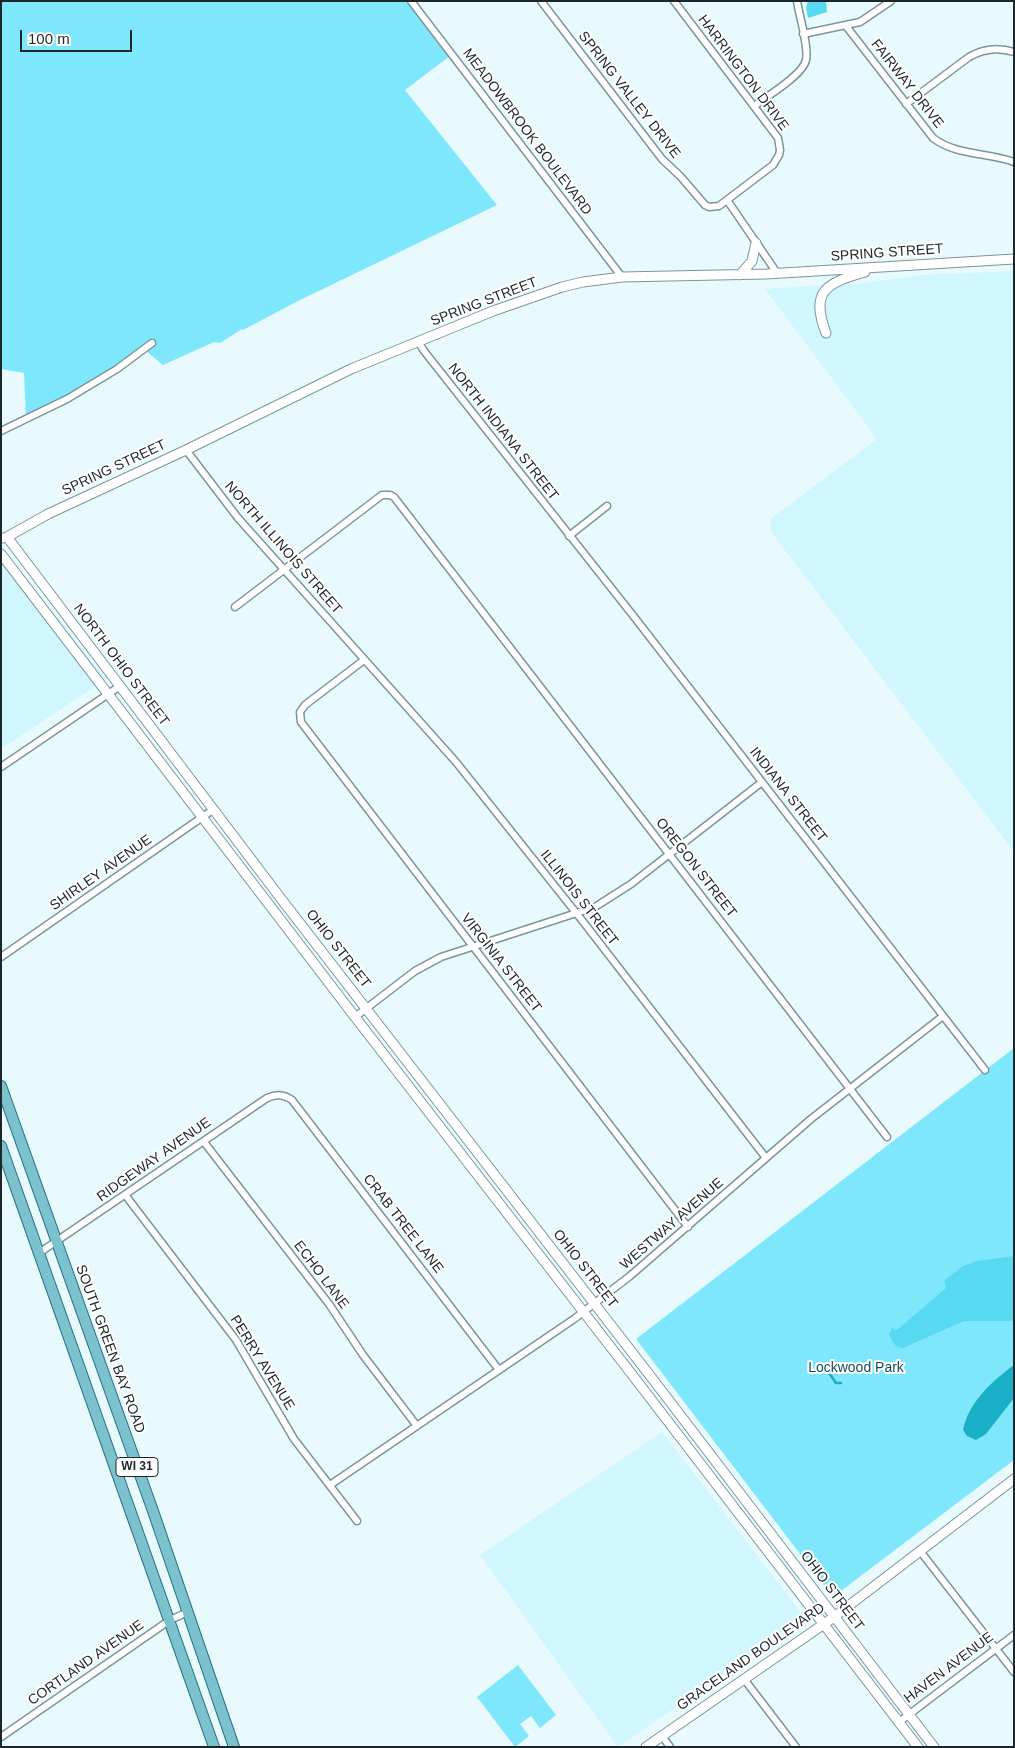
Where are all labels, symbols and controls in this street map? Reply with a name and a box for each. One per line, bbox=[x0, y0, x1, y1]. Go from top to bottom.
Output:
street label: HARRINGTON DRIVE bbox=[694, 12, 792, 134]
scale bar bbox=[22, 20, 135, 52]
street label: SPRING VALLEY DRIVE bbox=[574, 28, 684, 162]
text: 100 m bbox=[28, 30, 70, 47]
street label: FAIRWAY DRIVE bbox=[867, 36, 947, 132]
street label: MEADOWBROOK BOULEVARD bbox=[459, 45, 595, 219]
street label: SPRING STREET bbox=[830, 241, 944, 265]
street label: SPRING STREET bbox=[428, 274, 540, 330]
street label: NORTH INDIANA STREET bbox=[444, 360, 562, 504]
street label: SPRING STREET bbox=[59, 437, 169, 499]
street label: NORTH ILLINOIS STREET bbox=[221, 478, 345, 618]
street label: NORTH OHIO STREET bbox=[70, 601, 172, 729]
street label: INDIANA STREET bbox=[746, 744, 830, 846]
street label: OREGON STREET bbox=[652, 815, 740, 921]
street label: SHIRLEY AVENUE bbox=[47, 832, 155, 914]
street label: ILLINOIS STREET bbox=[536, 847, 622, 949]
street label: OHIO STREET bbox=[302, 906, 374, 992]
street label: VIRGINIA STREET bbox=[457, 910, 545, 1016]
street label: RIDGEWAY AVENUE bbox=[94, 1114, 214, 1206]
street label: CRAB TREE LANE bbox=[359, 1171, 447, 1277]
street label: WESTWAY AVENUE bbox=[617, 1175, 727, 1273]
street label: OHIO STREET bbox=[549, 1226, 621, 1312]
street label: ECHO LANE bbox=[290, 1238, 352, 1312]
street label: SOUTH GREEN BAY ROAD bbox=[72, 1263, 148, 1435]
street label: PERRY AVENUE bbox=[226, 1313, 298, 1413]
park label: Lockwood Park bbox=[808, 1360, 904, 1376]
road number: WI 31 bbox=[116, 1458, 158, 1476]
street label: OHIO STREET bbox=[797, 1548, 867, 1634]
street label: GRACELAND BOULEVARD bbox=[674, 1600, 828, 1714]
street label: CORTLAND AVENUE bbox=[25, 1617, 147, 1709]
street label: HAVEN AVENUE bbox=[901, 1629, 997, 1707]

